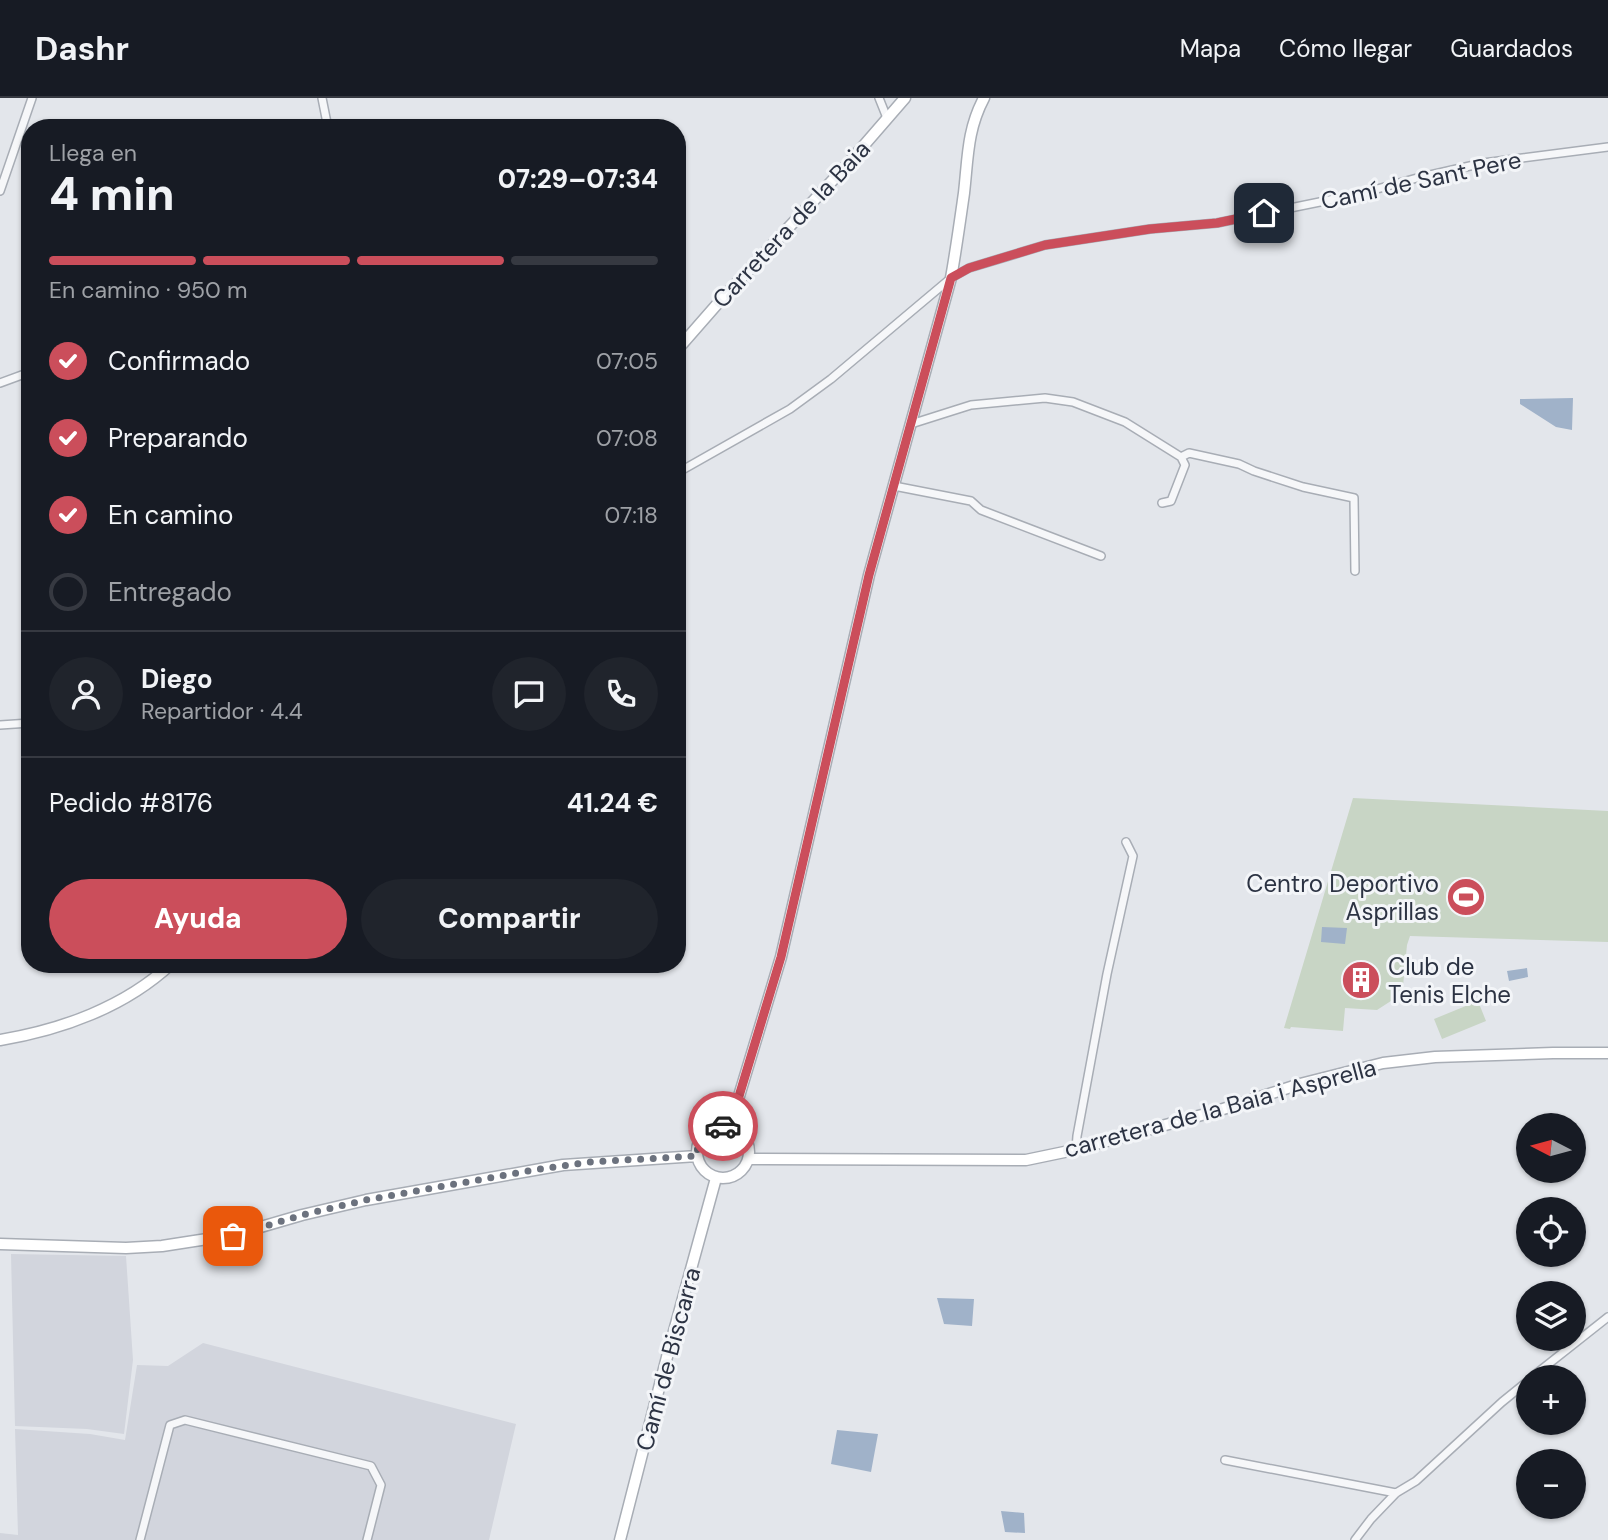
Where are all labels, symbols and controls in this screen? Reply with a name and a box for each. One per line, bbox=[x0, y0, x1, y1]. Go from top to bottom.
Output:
text: Dashr bbox=[35, 27, 129, 70]
text: Mapa bbox=[1180, 33, 1241, 64]
text: Cómo llegar bbox=[1279, 33, 1412, 64]
text: Guardados bbox=[1450, 33, 1573, 64]
street label: Carretera de la Baia bbox=[705, 134, 877, 314]
text: Llega en bbox=[49, 138, 137, 168]
street label: Camí de Sant Pere bbox=[1318, 144, 1524, 216]
text: 07:29–07:34 bbox=[498, 162, 658, 196]
text: 4 min bbox=[49, 164, 175, 224]
pin bbox=[1234, 183, 1294, 243]
icon: home bbox=[1245, 194, 1283, 232]
text: En camino · 950 m bbox=[49, 275, 247, 305]
icon: check bbox=[49, 342, 87, 380]
text: Confirmado bbox=[108, 344, 250, 378]
text: 07:05 bbox=[596, 346, 658, 376]
icon: check bbox=[49, 419, 87, 457]
text: Preparando bbox=[108, 421, 248, 455]
text: 07:08 bbox=[596, 423, 658, 453]
icon: check bbox=[49, 496, 87, 534]
text: En camino bbox=[108, 498, 233, 532]
text: 07:18 bbox=[605, 500, 658, 530]
text: Entregado bbox=[108, 575, 232, 609]
button: person bbox=[49, 657, 123, 731]
button: chat bbox=[492, 657, 566, 731]
button: phone bbox=[584, 657, 658, 731]
text: Diego bbox=[141, 662, 213, 696]
text: Repartidor · 4.4 bbox=[141, 696, 303, 726]
text: Pedido #8176 bbox=[49, 786, 213, 820]
text: 41.24 € bbox=[567, 786, 658, 820]
place label: Centro Deportivo Asprillas bbox=[1246, 868, 1439, 927]
sports icon: Centro Deportivo Asprillas bbox=[1445, 876, 1487, 918]
button: Ayuda bbox=[49, 879, 347, 959]
button: Compartir bbox=[361, 879, 658, 959]
place label: Club de Tenis Elche bbox=[1388, 951, 1511, 1010]
building icon: Club de Tenis Elche bbox=[1340, 959, 1382, 1001]
street label: carretera de la Baia i Asprella bbox=[1061, 1051, 1379, 1165]
courier bbox=[688, 1091, 758, 1161]
icon: car bbox=[704, 1107, 742, 1145]
north arrow bbox=[1516, 1113, 1586, 1183]
map controls bbox=[1516, 1113, 1586, 1519]
button: locate bbox=[1516, 1197, 1586, 1267]
pin bbox=[203, 1206, 263, 1266]
icon: bag bbox=[214, 1217, 252, 1255]
street label: Camí de Biscarra bbox=[629, 1264, 707, 1454]
button: layers bbox=[1516, 1281, 1586, 1351]
button: + bbox=[1516, 1365, 1586, 1435]
button: − bbox=[1516, 1449, 1586, 1519]

